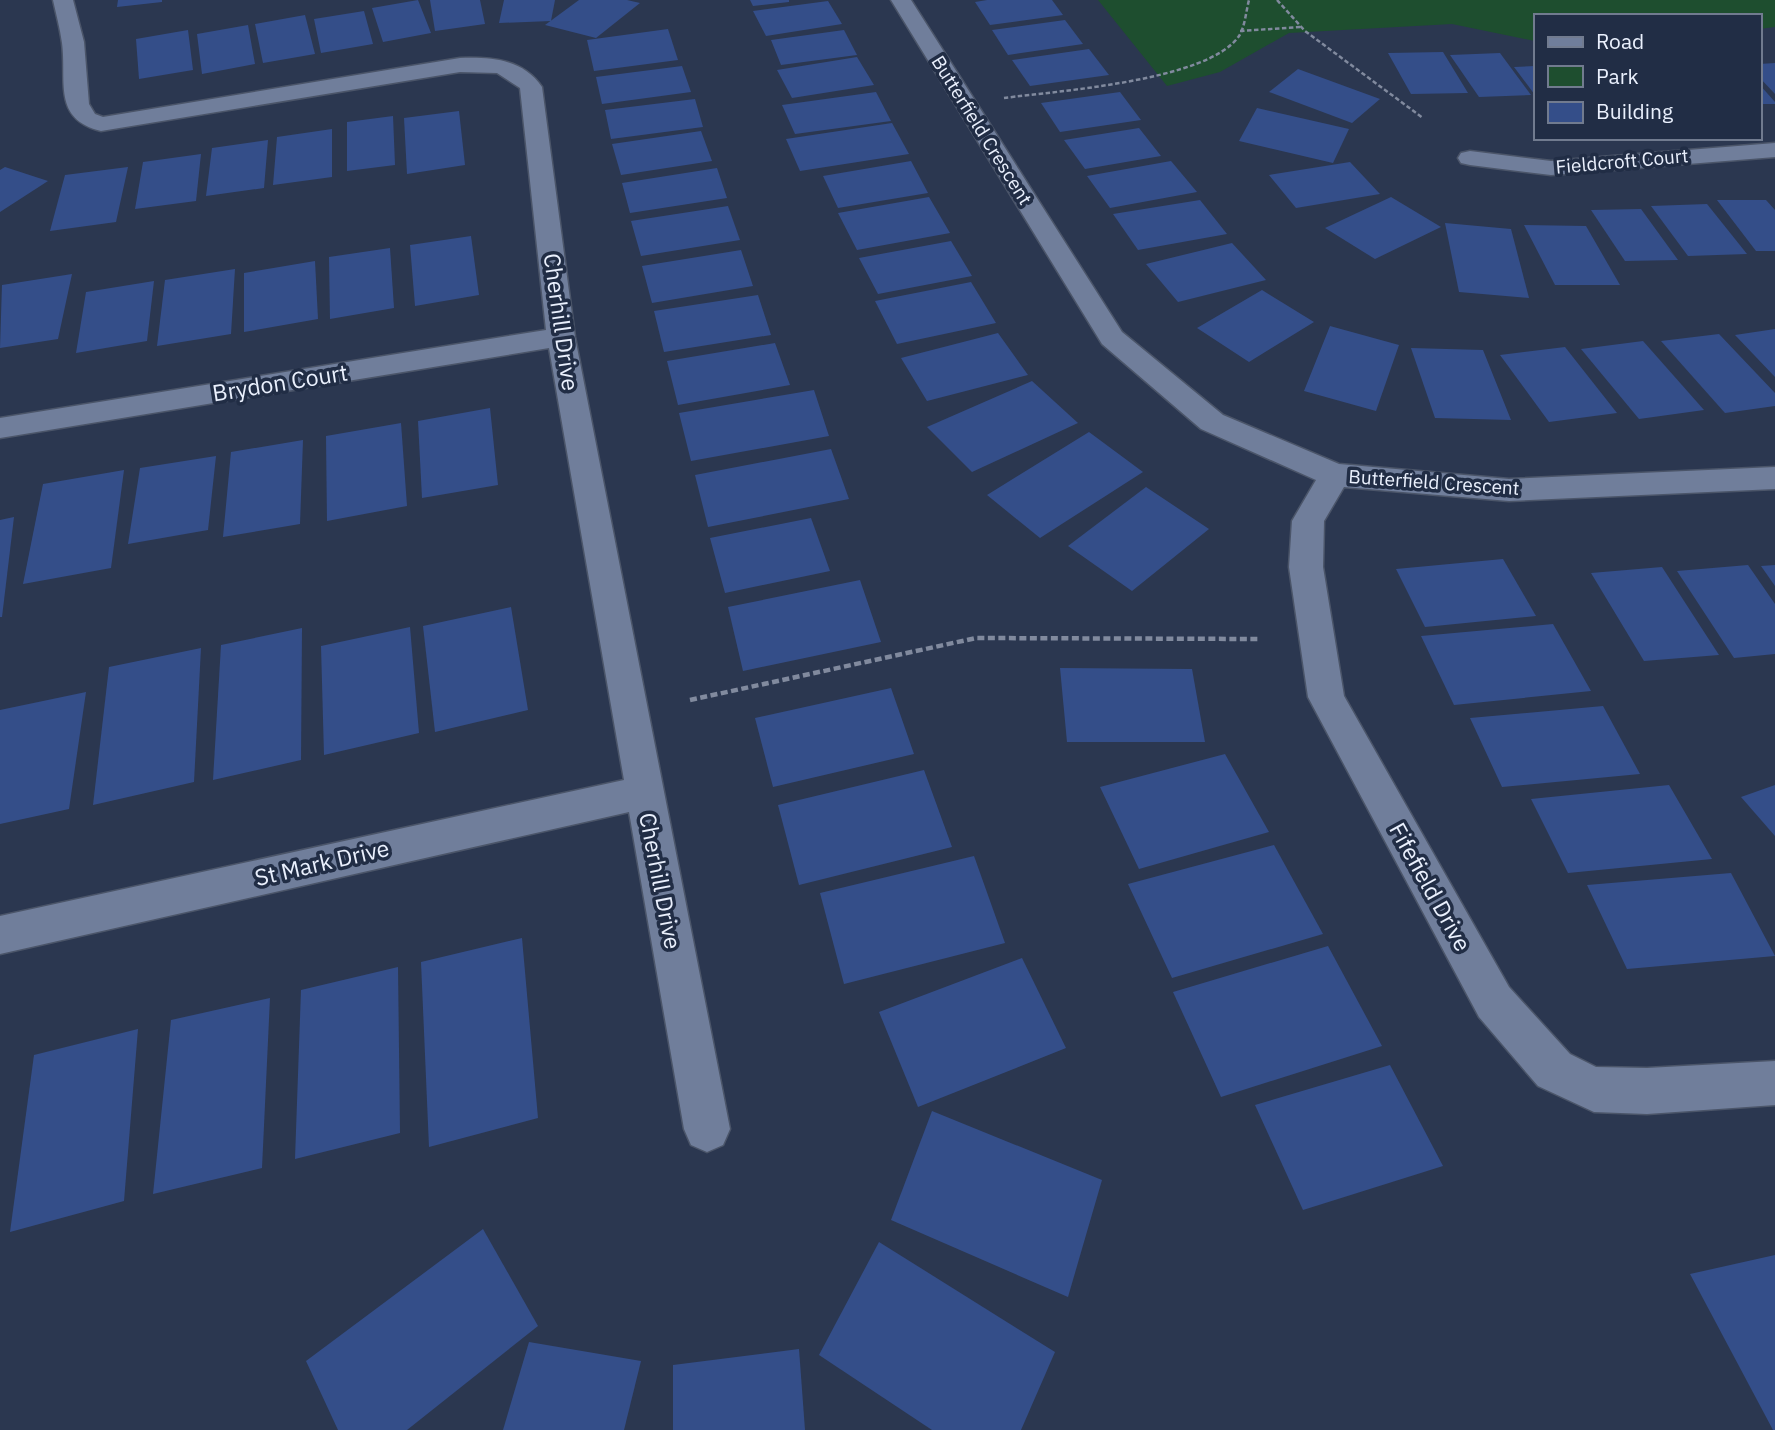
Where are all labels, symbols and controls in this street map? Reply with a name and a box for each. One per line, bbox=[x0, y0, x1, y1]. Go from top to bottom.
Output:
legend bbox=[1534, 14, 1761, 140]
text: Road bbox=[1596, 27, 1644, 55]
street label: Butterfield Crescent bbox=[926, 51, 1038, 209]
text: Park bbox=[1596, 62, 1639, 90]
text: Building bbox=[1596, 97, 1673, 125]
street label: Fieldcroft Court bbox=[1555, 143, 1689, 179]
street label: Cherhill Drive bbox=[538, 251, 586, 392]
street label: Brydon Court bbox=[210, 357, 350, 408]
street label: Butterfield Crescent bbox=[1348, 464, 1520, 500]
street label: Cherhill Drive bbox=[633, 810, 689, 952]
street label: Fifefield Drive bbox=[1383, 817, 1479, 956]
street label: St Mark Drive bbox=[252, 832, 392, 892]

